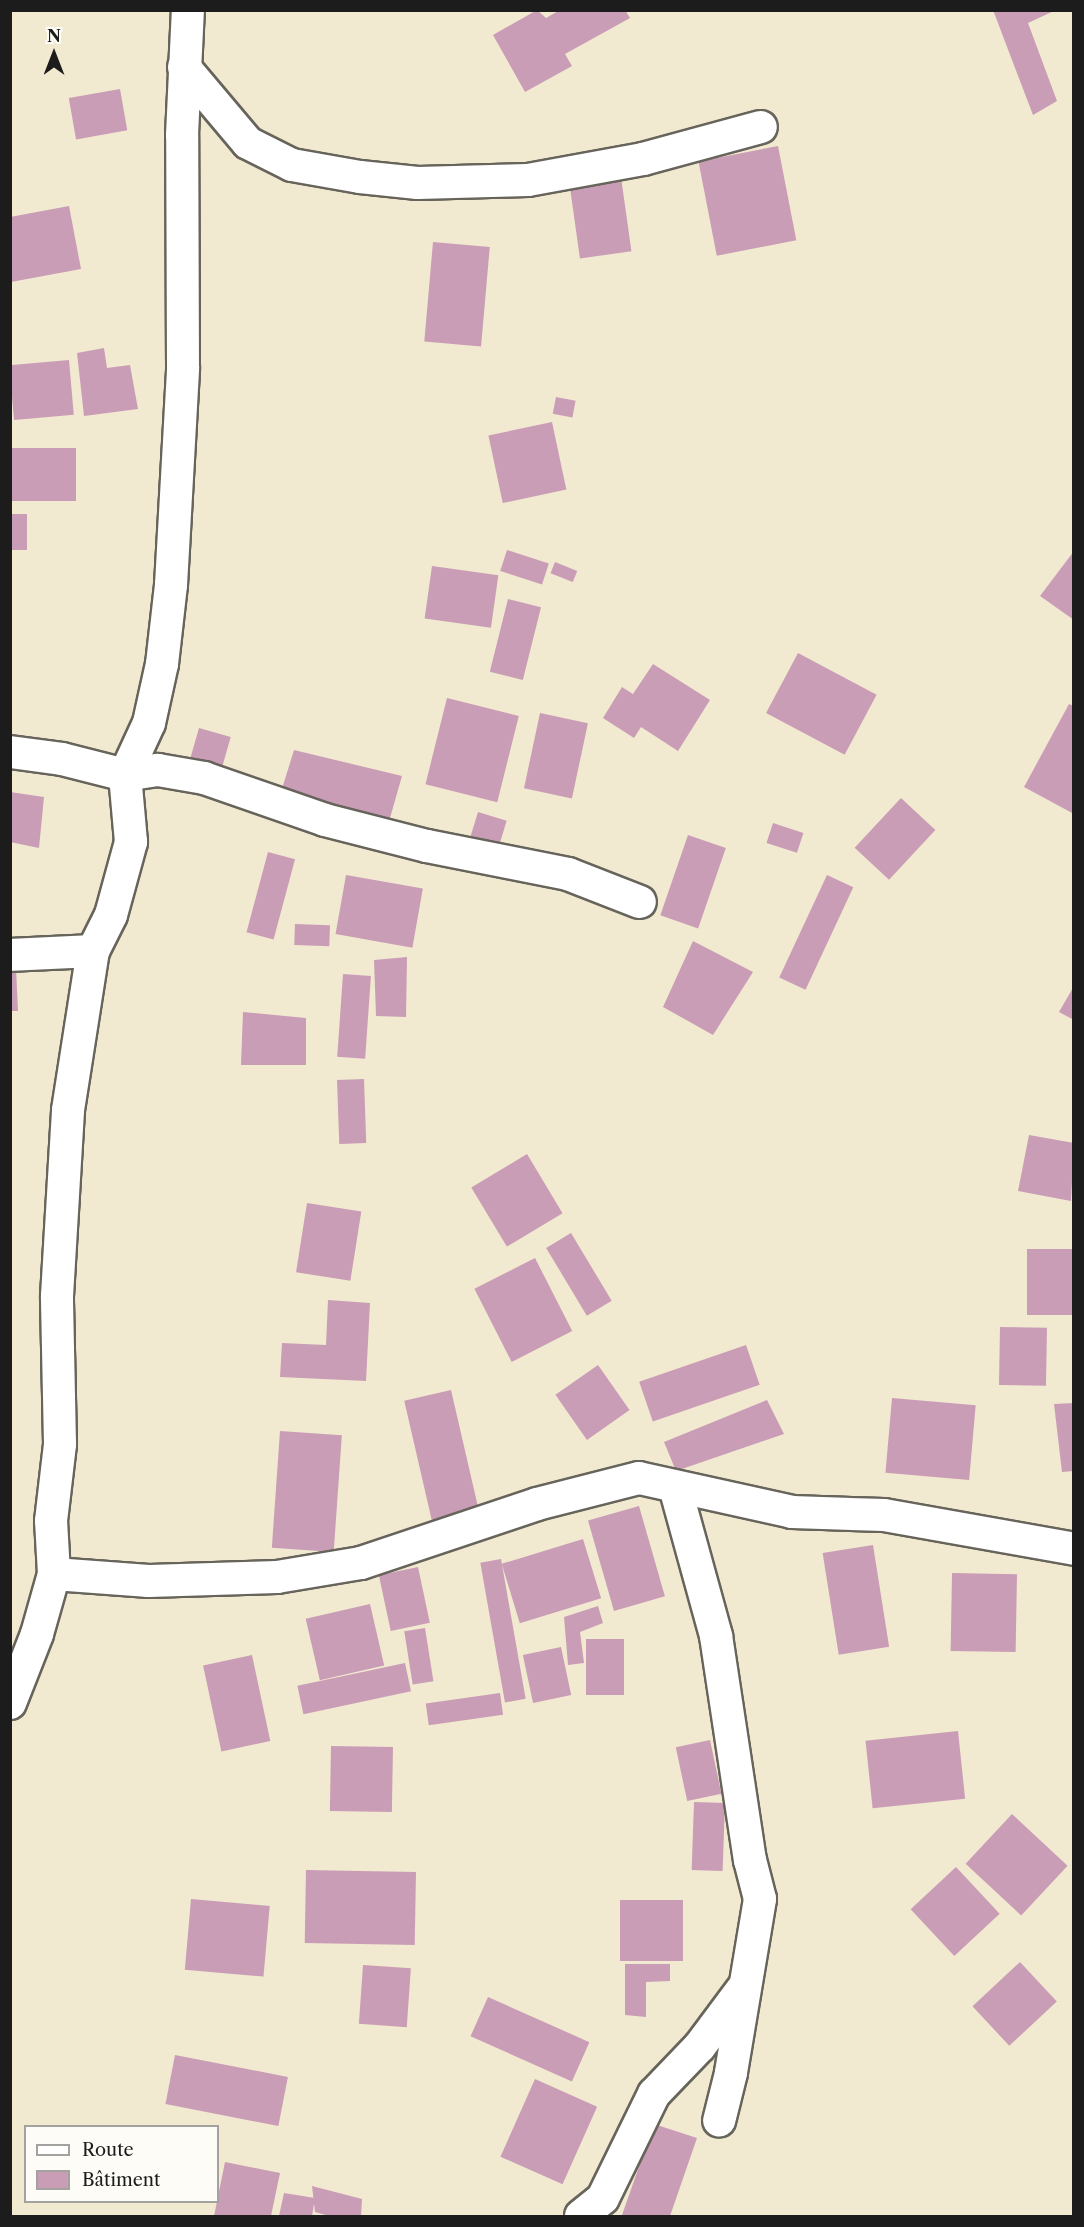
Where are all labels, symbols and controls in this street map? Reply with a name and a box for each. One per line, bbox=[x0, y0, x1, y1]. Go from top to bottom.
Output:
north arrow bbox=[24, 24, 84, 84]
text: N bbox=[47, 26, 61, 46]
legend bbox=[24, 2125, 219, 2203]
text: Route bbox=[82, 2139, 134, 2161]
text: Bâtiment bbox=[82, 2169, 160, 2191]

